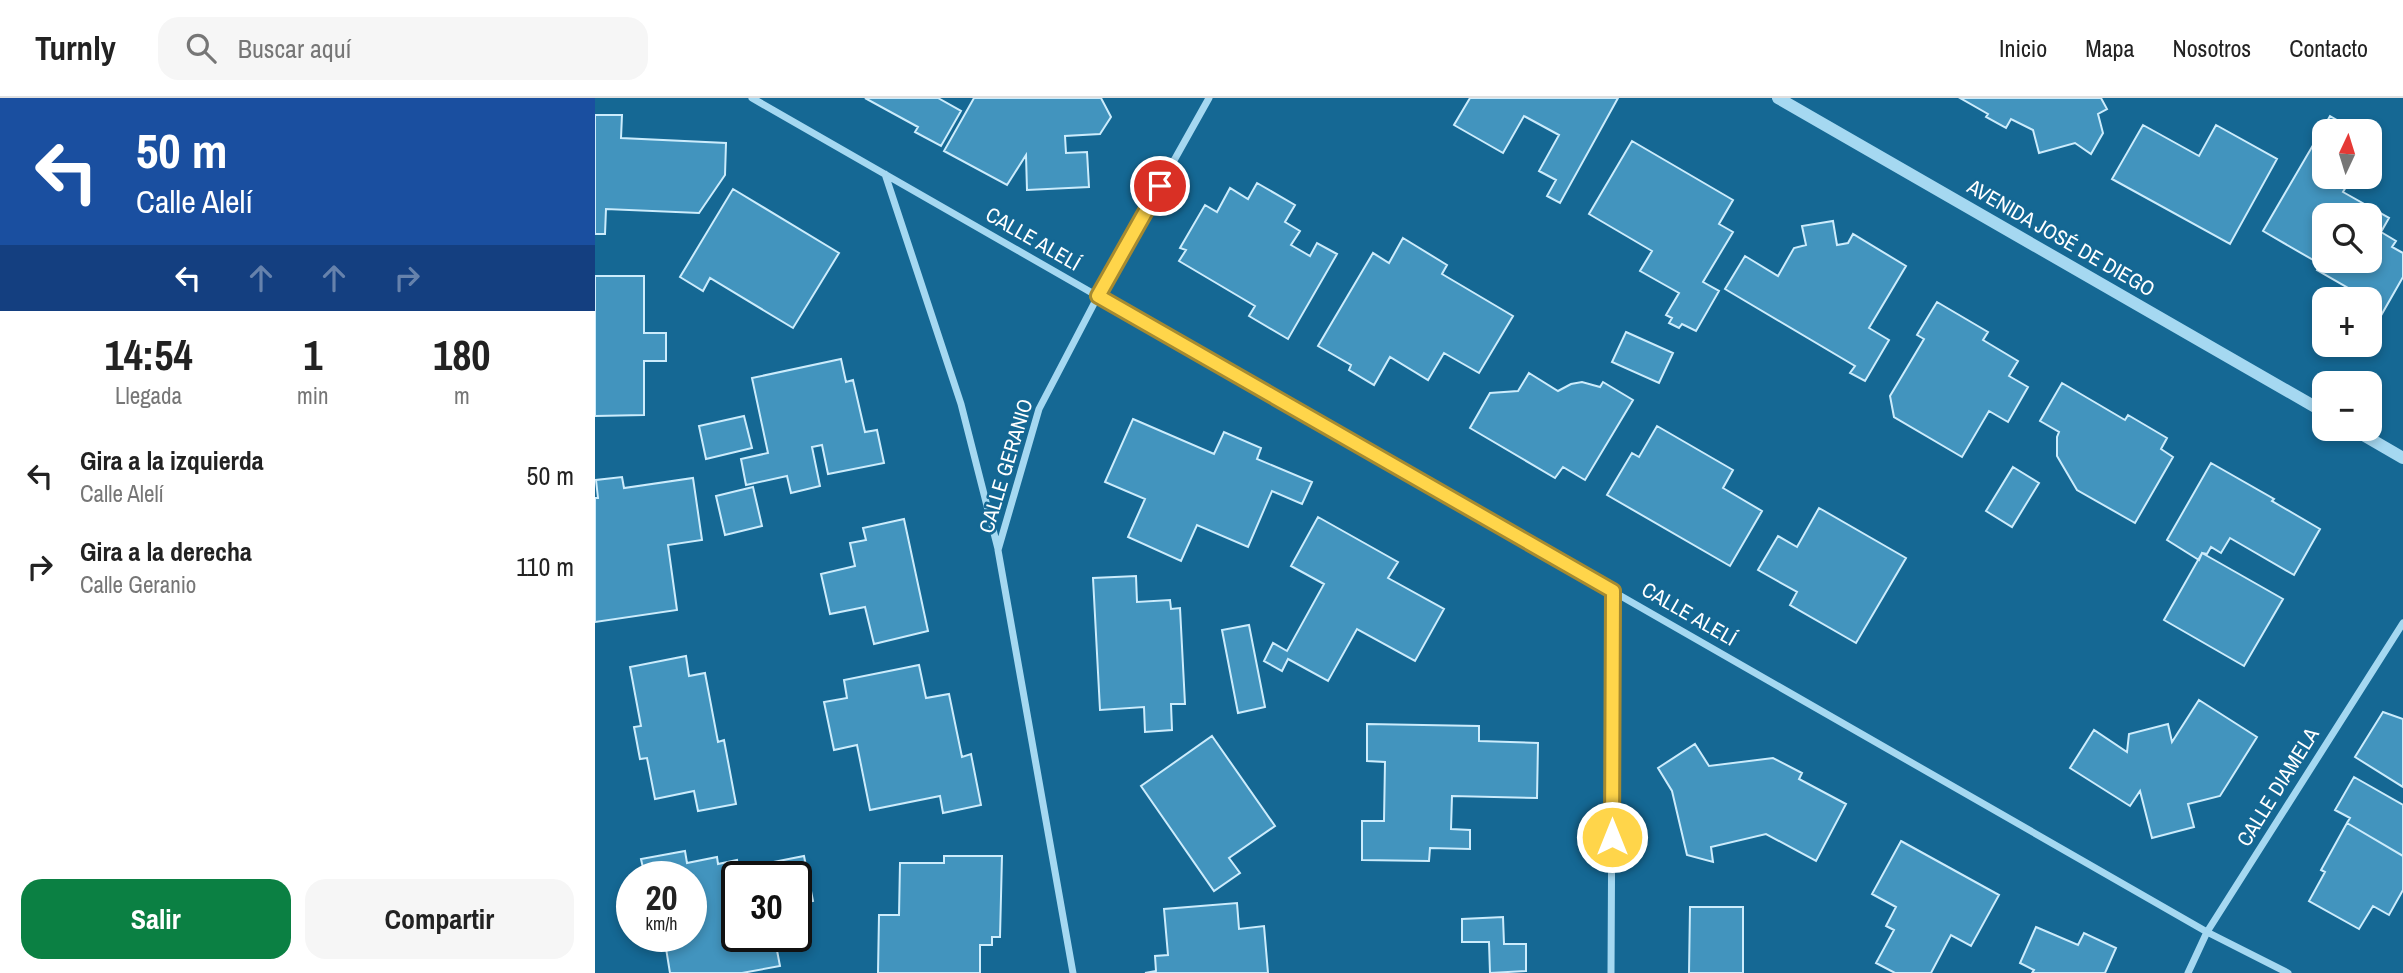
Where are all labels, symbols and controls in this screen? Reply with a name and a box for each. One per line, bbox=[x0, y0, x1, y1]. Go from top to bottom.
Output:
search box bbox=[158, 17, 648, 80]
text: Turnly bbox=[35, 26, 116, 70]
icon: search bbox=[182, 29, 220, 67]
text: Buscar aquí bbox=[238, 31, 352, 66]
text: Inicio bbox=[1999, 32, 2047, 64]
text: Mapa bbox=[2085, 32, 2134, 64]
text: Nosotros bbox=[2172, 32, 2251, 64]
text: Contacto bbox=[2289, 32, 2368, 64]
text: 50 m bbox=[136, 117, 228, 183]
north arrow bbox=[2312, 119, 2382, 189]
map controls bbox=[2312, 119, 2382, 441]
icon: left bbox=[21, 126, 112, 217]
pin bbox=[1130, 156, 1190, 216]
icon: arrive bbox=[1141, 167, 1179, 205]
street label: AVENIDA JOSÉ DE DIEGO bbox=[1961, 171, 2160, 303]
text: Calle Alelí bbox=[136, 180, 253, 223]
street label: CALLE ALELÍ bbox=[980, 200, 1086, 278]
button: search bbox=[2312, 203, 2382, 273]
icon: left bbox=[169, 259, 207, 297]
icon: ahead bbox=[242, 259, 280, 297]
icon: ahead bbox=[315, 259, 353, 297]
icon: right bbox=[388, 259, 426, 297]
button: + bbox=[2312, 287, 2382, 357]
text: 14:54 bbox=[105, 327, 193, 383]
text: 1 bbox=[303, 327, 322, 383]
text: 180 bbox=[433, 327, 491, 383]
button: − bbox=[2312, 371, 2382, 441]
text: Llegada bbox=[115, 380, 182, 411]
text: min bbox=[297, 380, 329, 411]
text: m bbox=[454, 380, 470, 411]
street label: CALLE GERANIO bbox=[971, 395, 1040, 536]
text: Gira a la izquierda bbox=[80, 443, 264, 478]
icon: left bbox=[21, 457, 59, 495]
text: 50 m bbox=[527, 458, 574, 493]
text: Calle Alelí bbox=[80, 478, 164, 509]
text: Gira a la derecha bbox=[80, 534, 252, 569]
icon: right bbox=[21, 548, 59, 586]
text: 110 m bbox=[516, 549, 574, 584]
text: Calle Geranio bbox=[80, 569, 196, 600]
street label: CALLE ALELÍ bbox=[1636, 575, 1742, 653]
street label: CALLE DIAMELA bbox=[2230, 721, 2326, 852]
position arrow bbox=[1575, 800, 1649, 874]
speed limit sign: 30 bbox=[721, 861, 812, 952]
text: 20 bbox=[646, 874, 677, 921]
button: Salir bbox=[21, 879, 291, 959]
button: Compartir bbox=[305, 879, 574, 959]
text: km/h bbox=[646, 911, 678, 936]

